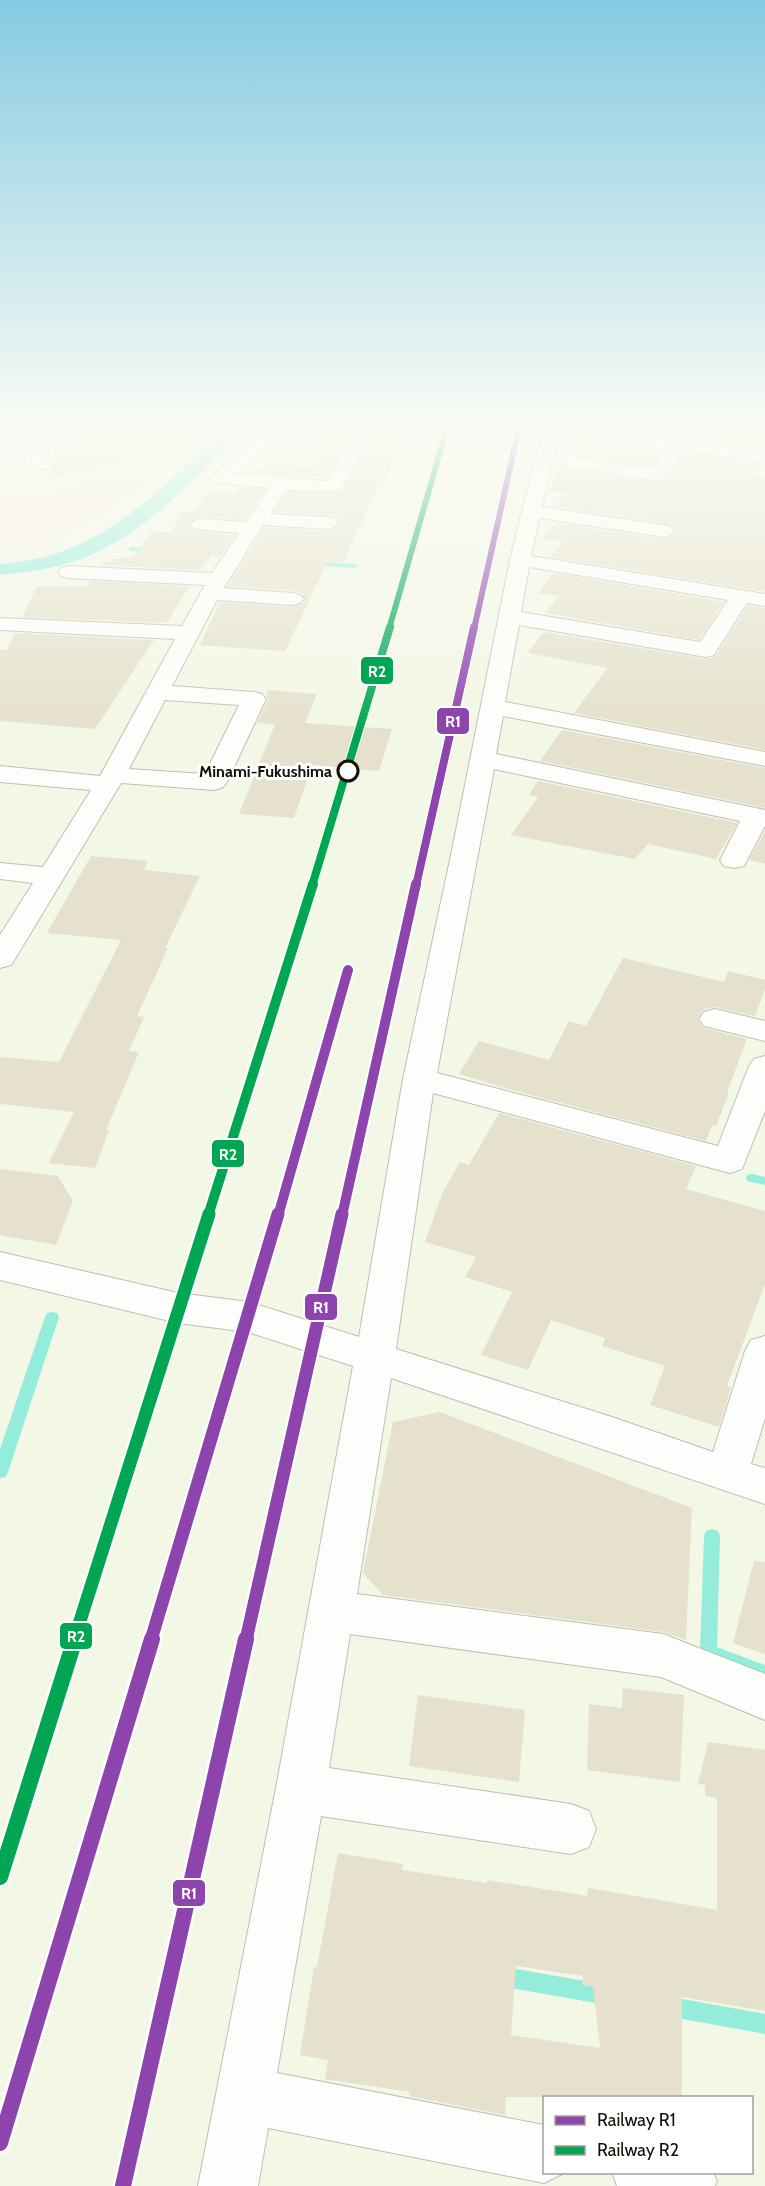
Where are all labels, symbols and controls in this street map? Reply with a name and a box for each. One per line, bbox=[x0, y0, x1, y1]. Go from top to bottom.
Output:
line badge: R2 bbox=[360, 656, 394, 685]
text: R2 bbox=[368, 662, 386, 681]
line badge: R1 bbox=[436, 707, 470, 735]
text: R1 bbox=[445, 712, 461, 731]
marker: Minami-Fukushima bbox=[337, 760, 359, 782]
place label: Minami-Fukushima bbox=[199, 762, 332, 781]
line badge: R2 bbox=[211, 1139, 245, 1168]
text: R2 bbox=[219, 1145, 237, 1164]
line badge: R1 bbox=[304, 1293, 338, 1321]
text: R1 bbox=[313, 1298, 329, 1317]
line badge: R2 bbox=[59, 1622, 93, 1650]
text: R2 bbox=[67, 1627, 85, 1646]
line badge: R1 bbox=[172, 1879, 206, 1907]
text: R1 bbox=[181, 1884, 197, 1903]
legend bbox=[543, 2096, 753, 2174]
text: Railway R1 bbox=[597, 2109, 676, 2131]
text: Railway R2 bbox=[597, 2139, 679, 2161]

